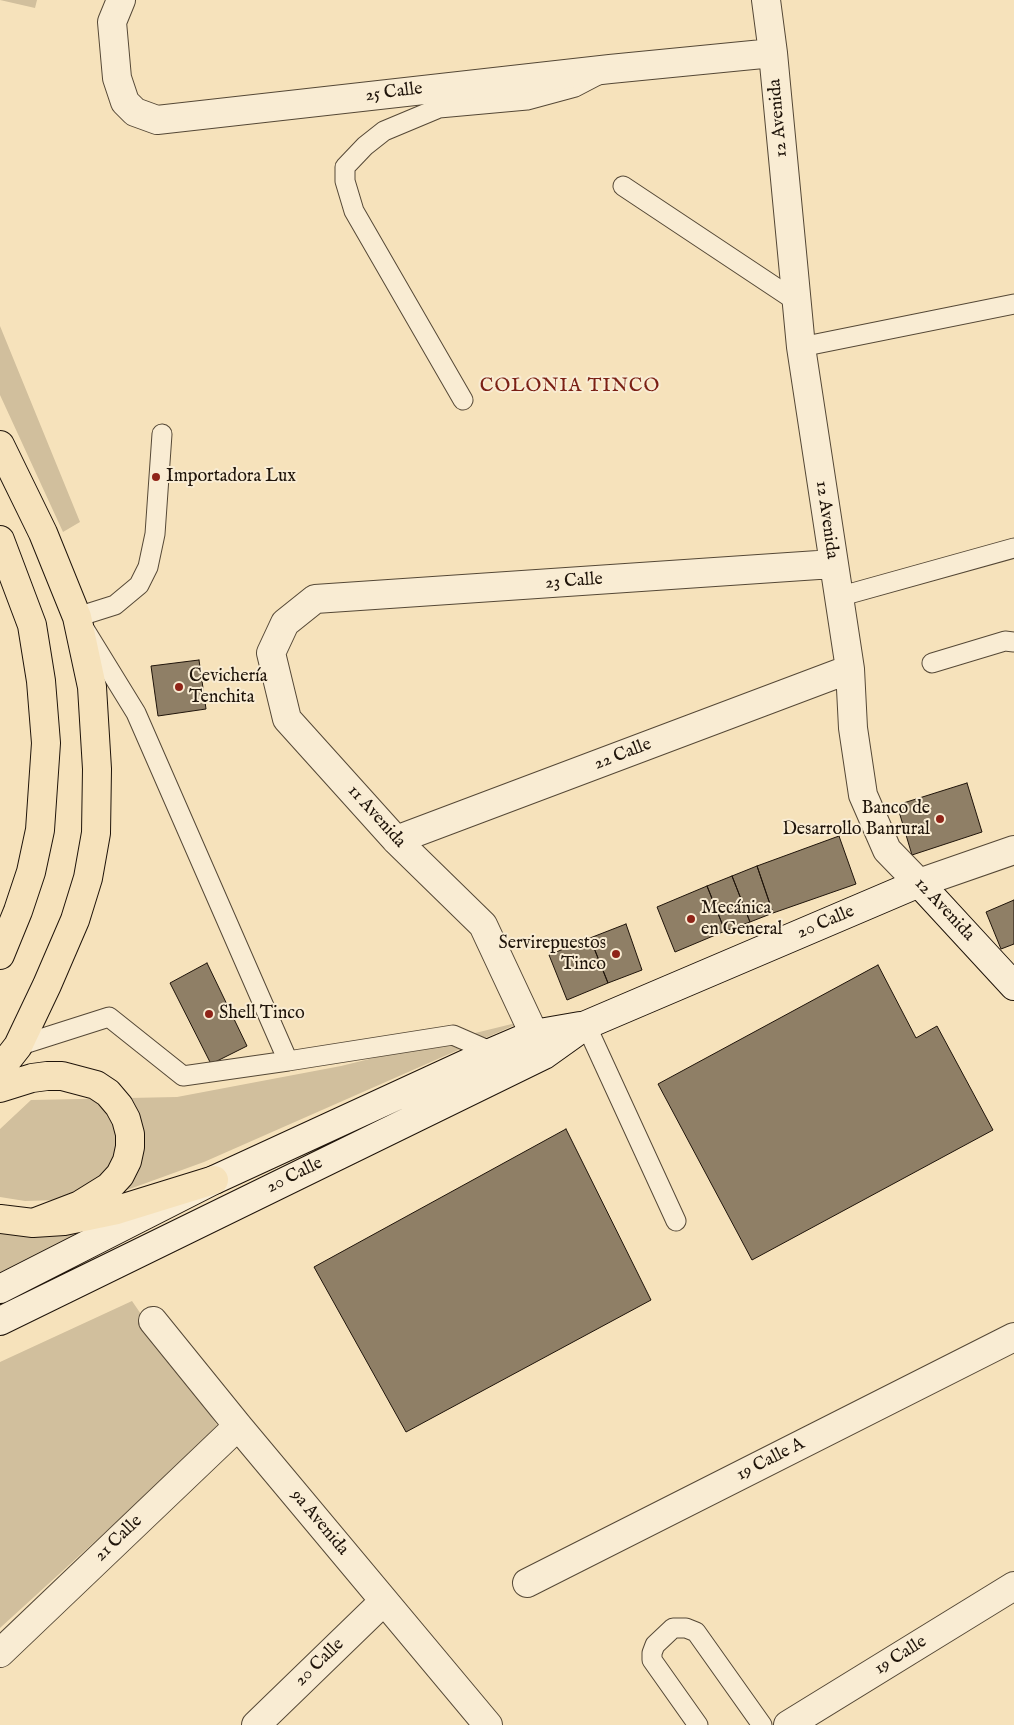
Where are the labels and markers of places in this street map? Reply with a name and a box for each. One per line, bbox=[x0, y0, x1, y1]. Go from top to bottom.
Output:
place label: Importadora Lux bbox=[166, 466, 296, 488]
marker: Importadora Lux bbox=[150, 471, 162, 483]
place label: Cevichería Tenchita bbox=[189, 666, 268, 709]
marker: Cevichería Tenchita bbox=[173, 681, 185, 693]
place label: Banco de Desarrollo Banrural bbox=[782, 798, 930, 841]
marker: Banco de Desarrollo Banrural bbox=[934, 813, 946, 825]
place label: Mecánica en General bbox=[701, 898, 783, 941]
marker: Mecánica en General bbox=[685, 913, 697, 925]
place label: Servirepuestos Tinco bbox=[498, 933, 606, 976]
marker: Servirepuestos Tinco bbox=[610, 948, 622, 960]
place label: Shell Tinco bbox=[219, 1003, 305, 1025]
marker: Shell Tinco bbox=[203, 1008, 215, 1020]

